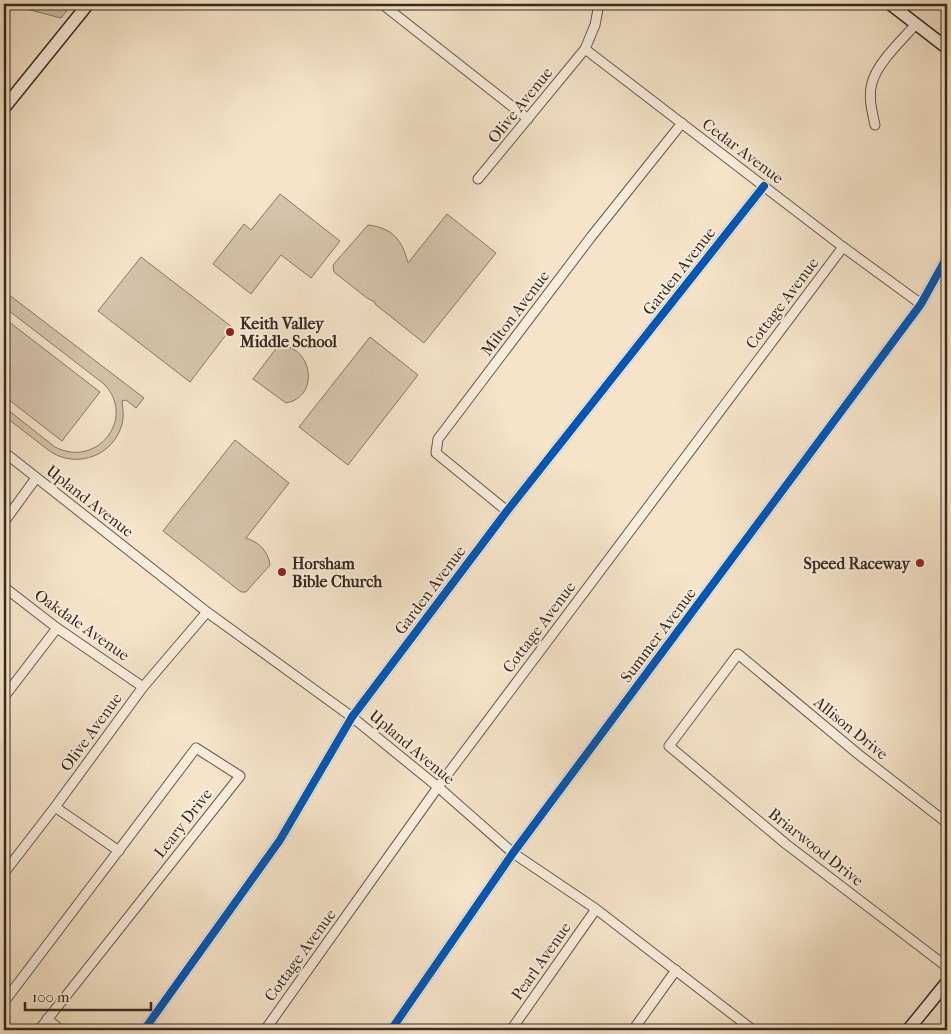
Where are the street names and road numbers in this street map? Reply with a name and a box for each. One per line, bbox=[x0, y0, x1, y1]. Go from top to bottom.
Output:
street label: Olive Avenue bbox=[484, 63, 556, 147]
street label: Cedar Avenue bbox=[699, 114, 787, 188]
street label: Garden Avenue bbox=[639, 223, 719, 319]
street label: Cottage Avenue bbox=[742, 254, 822, 352]
street label: Milton Avenue bbox=[477, 267, 553, 359]
street label: Upland Avenue bbox=[42, 461, 138, 541]
street label: Garden Avenue bbox=[390, 542, 470, 638]
street label: Cottage Avenue bbox=[499, 578, 579, 676]
street label: Summer Avenue bbox=[616, 584, 700, 686]
street label: Oakdale Avenue bbox=[31, 585, 133, 665]
street label: Olive Avenue bbox=[56, 689, 126, 775]
street label: Allison Drive bbox=[809, 692, 892, 764]
street label: Upland Avenue bbox=[365, 706, 459, 788]
street label: Leary Drive bbox=[150, 784, 216, 862]
street label: Briarwood Drive bbox=[765, 804, 867, 890]
street label: Cottage Avenue bbox=[260, 905, 340, 1005]
street label: Pearl Avenue bbox=[507, 918, 575, 1004]

